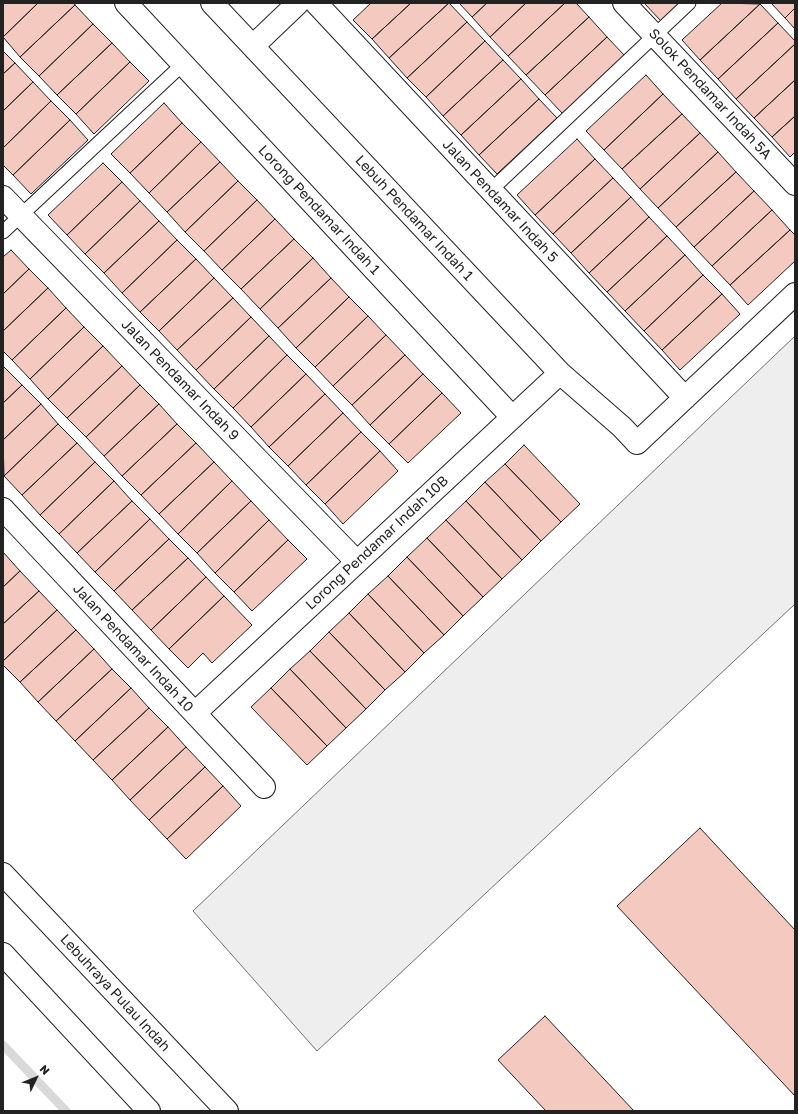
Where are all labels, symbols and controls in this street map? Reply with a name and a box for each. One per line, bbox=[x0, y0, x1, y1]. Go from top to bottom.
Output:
street label: Solok Pendamar Indah 5A bbox=[645, 25, 775, 163]
street label: Jalan Pendamar Indah 5 bbox=[439, 136, 561, 266]
street label: Lorong Pendamar Indah 1 bbox=[255, 142, 383, 278]
street label: Lebuh Pendamar Indah 1 bbox=[352, 152, 476, 284]
street label: Jalan Pendamar Indah 9 bbox=[118, 316, 242, 444]
street label: Lorong Pendamar Indah 10B bbox=[302, 473, 452, 613]
street label: Jalan Pendamar Indah 10 bbox=[69, 581, 197, 715]
street label: Lebuhraya Pulau Indah bbox=[56, 931, 174, 1055]
north arrow bbox=[16, 1058, 56, 1098]
text: N bbox=[38, 1062, 53, 1077]

